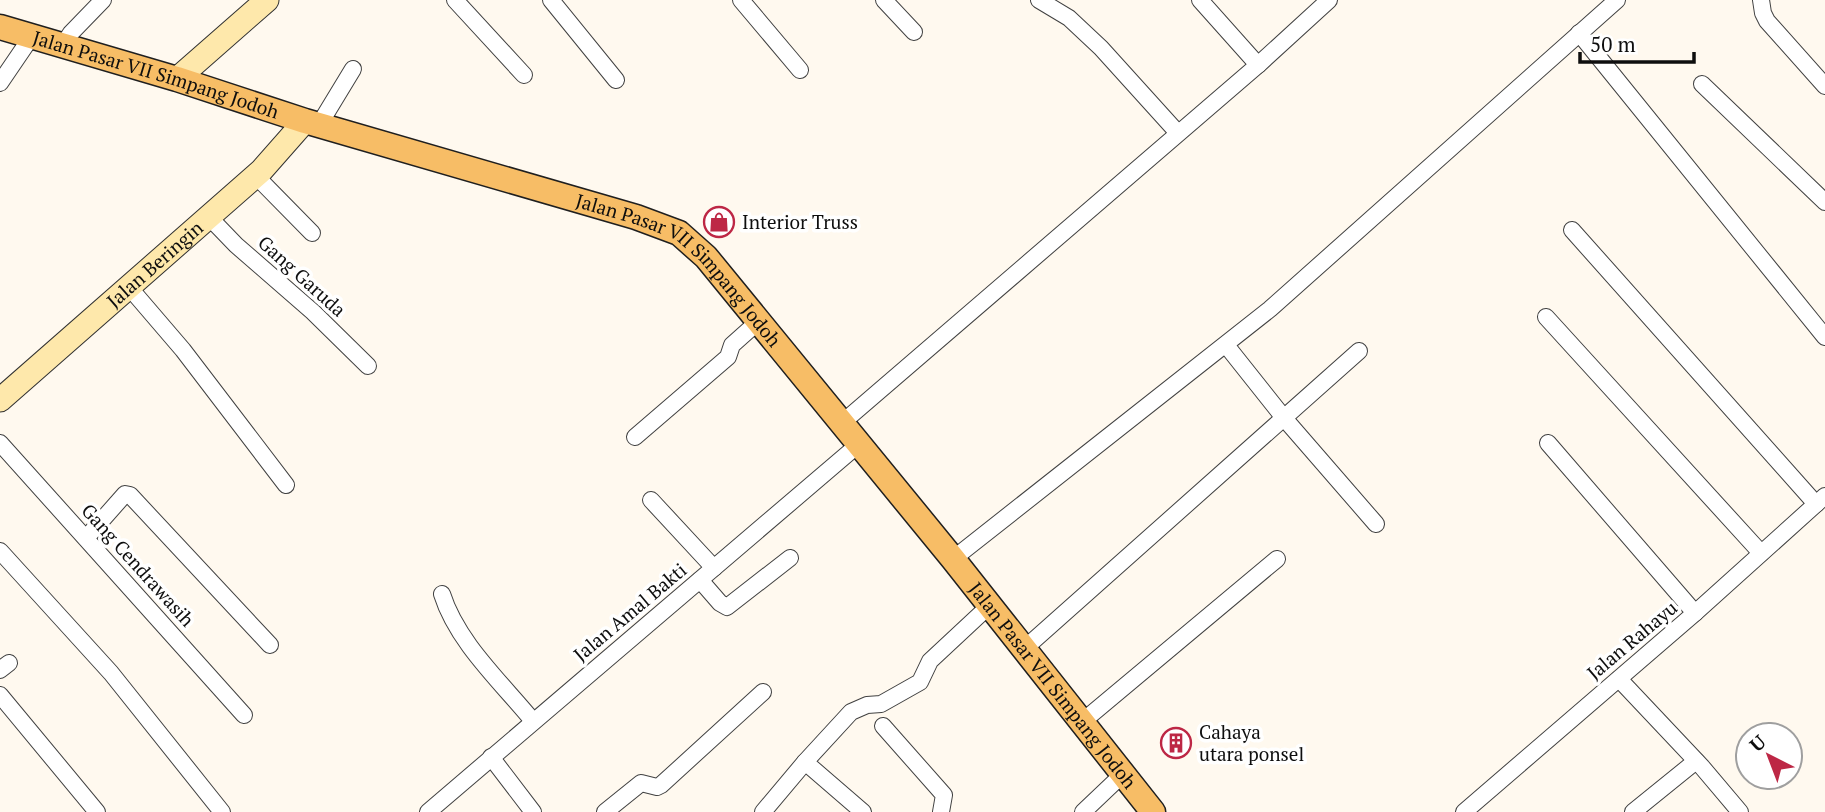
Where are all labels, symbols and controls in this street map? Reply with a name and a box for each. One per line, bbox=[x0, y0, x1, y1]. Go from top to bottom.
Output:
scale bar bbox=[1580, 21, 1694, 65]
street label: Jalan Pasar VII Simpang Jodoh bbox=[30, 24, 282, 124]
text: 50 m bbox=[1590, 30, 1636, 58]
street label: Jalan Pasar VII Simpang Jodoh bbox=[573, 187, 787, 352]
shop icon: Interior Truss bbox=[702, 205, 736, 239]
place label: Interior Truss bbox=[742, 209, 858, 234]
street label: Jalan Beringin bbox=[101, 215, 208, 313]
street label: Gang Garuda bbox=[253, 230, 352, 322]
street label: Gang Cendrawasih bbox=[77, 498, 200, 631]
street label: Jalan Amal Bakti bbox=[568, 557, 691, 666]
street label: Jalan Pasar VII Simpang Jodoh bbox=[964, 577, 1143, 793]
street label: Jalan Rahayu bbox=[1581, 595, 1682, 685]
place label: Cahaya utara ponsel bbox=[1199, 719, 1304, 766]
north arrow bbox=[1734, 721, 1804, 791]
building icon: Cahaya utara ponsel bbox=[1159, 726, 1193, 760]
text: U bbox=[1744, 729, 1771, 757]

